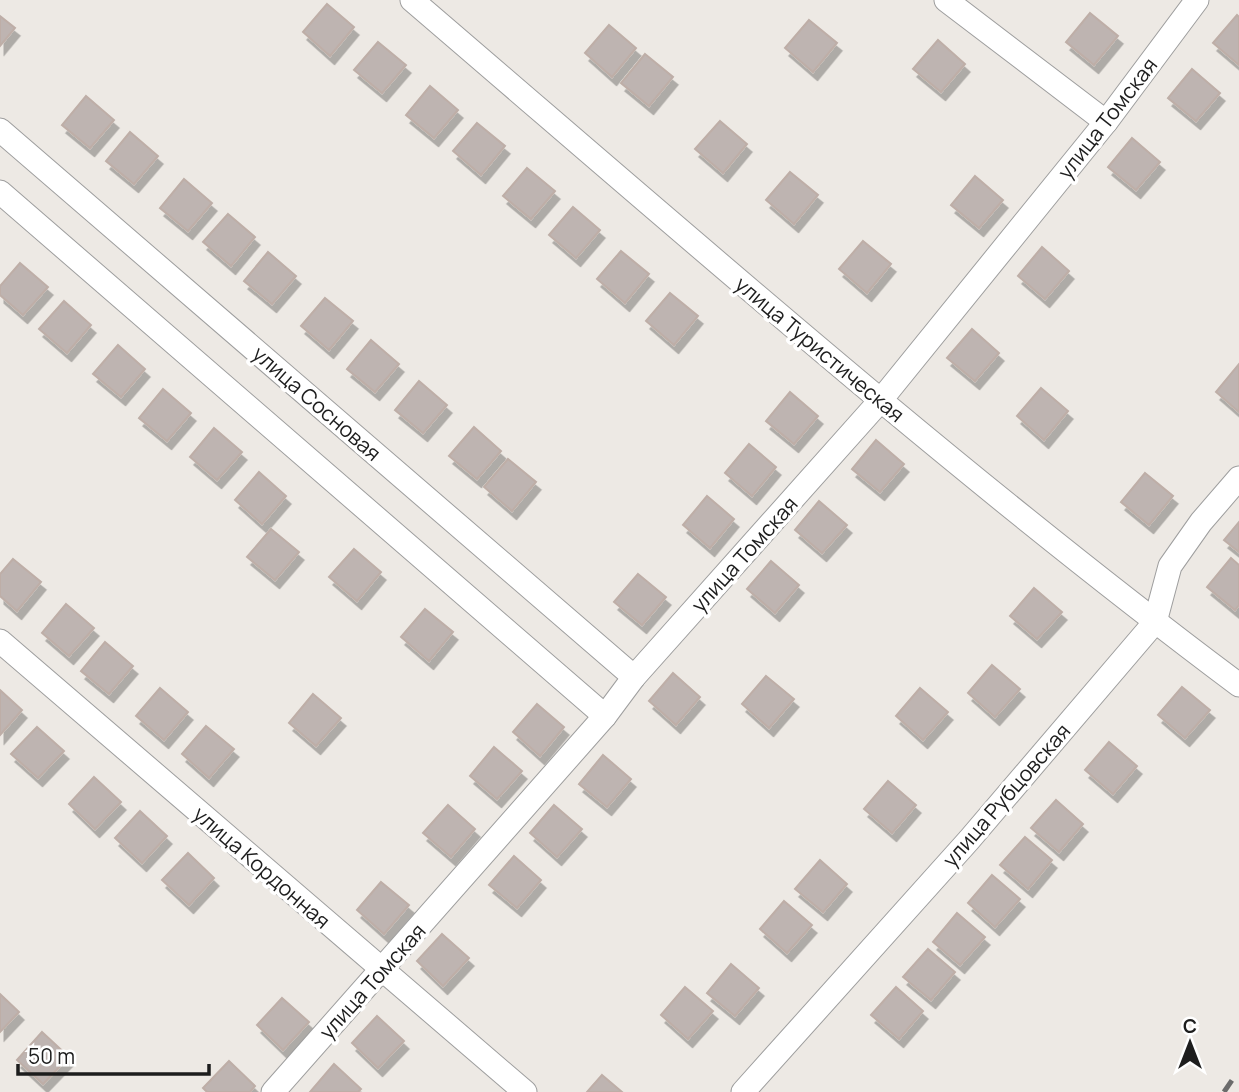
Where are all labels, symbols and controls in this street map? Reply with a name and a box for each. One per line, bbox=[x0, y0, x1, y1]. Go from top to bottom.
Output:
street label: улица Томская bbox=[1051, 52, 1163, 184]
street label: улица Туристическая bbox=[729, 270, 911, 428]
street label: улица Сосновая bbox=[247, 339, 387, 467]
street label: улица Томская bbox=[685, 490, 803, 618]
street label: улица Рубцовская bbox=[936, 717, 1076, 873]
street label: улица Кордонная bbox=[187, 800, 337, 934]
street label: улица Томская bbox=[313, 917, 431, 1045]
north arrow bbox=[1155, 1008, 1225, 1078]
text: С bbox=[1183, 1013, 1197, 1039]
scale bar bbox=[18, 1032, 208, 1076]
text: 50 m bbox=[28, 1042, 75, 1070]

